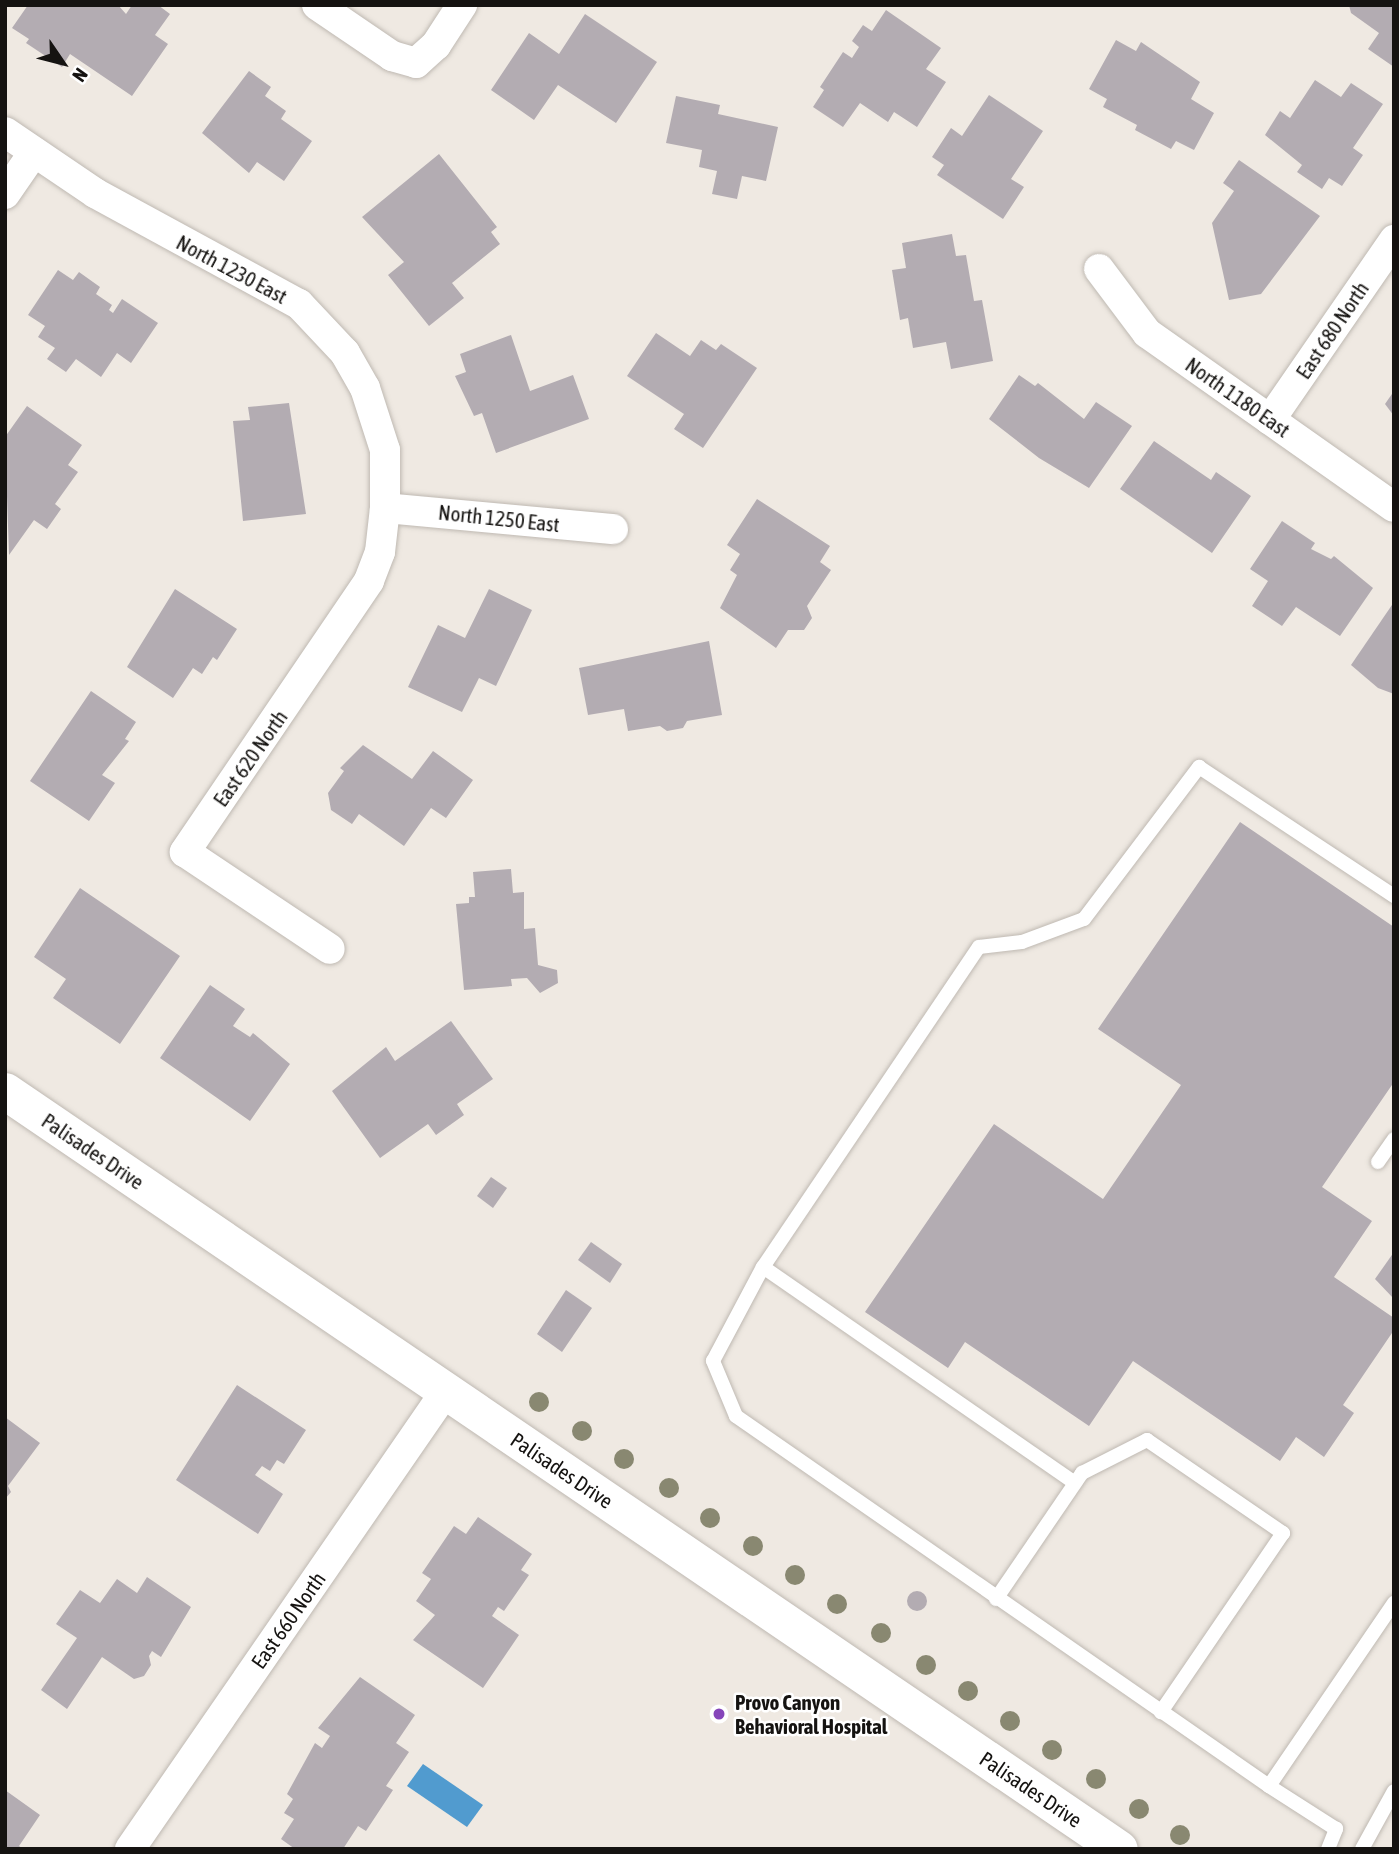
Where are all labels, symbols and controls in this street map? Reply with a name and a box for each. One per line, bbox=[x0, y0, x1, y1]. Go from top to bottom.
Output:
north arrow bbox=[28, 28, 98, 98]
text: N bbox=[68, 64, 92, 86]
street label: North 1230 East bbox=[172, 229, 292, 309]
street label: East 680 North bbox=[1290, 277, 1374, 383]
street label: North 1180 East bbox=[1181, 352, 1295, 442]
street label: North 1250 East bbox=[437, 499, 561, 537]
street label: East 620 North bbox=[208, 705, 292, 811]
street label: Palisades Drive bbox=[37, 1108, 149, 1194]
street label: Palisades Drive bbox=[506, 1427, 618, 1513]
street label: East 660 North bbox=[246, 1567, 330, 1673]
place label: Provo Canyon Behavioral Hospital bbox=[735, 1689, 887, 1739]
marker: Provo Canyon Behavioral Hospital bbox=[709, 1704, 729, 1724]
street label: Palisades Drive bbox=[975, 1746, 1087, 1832]

